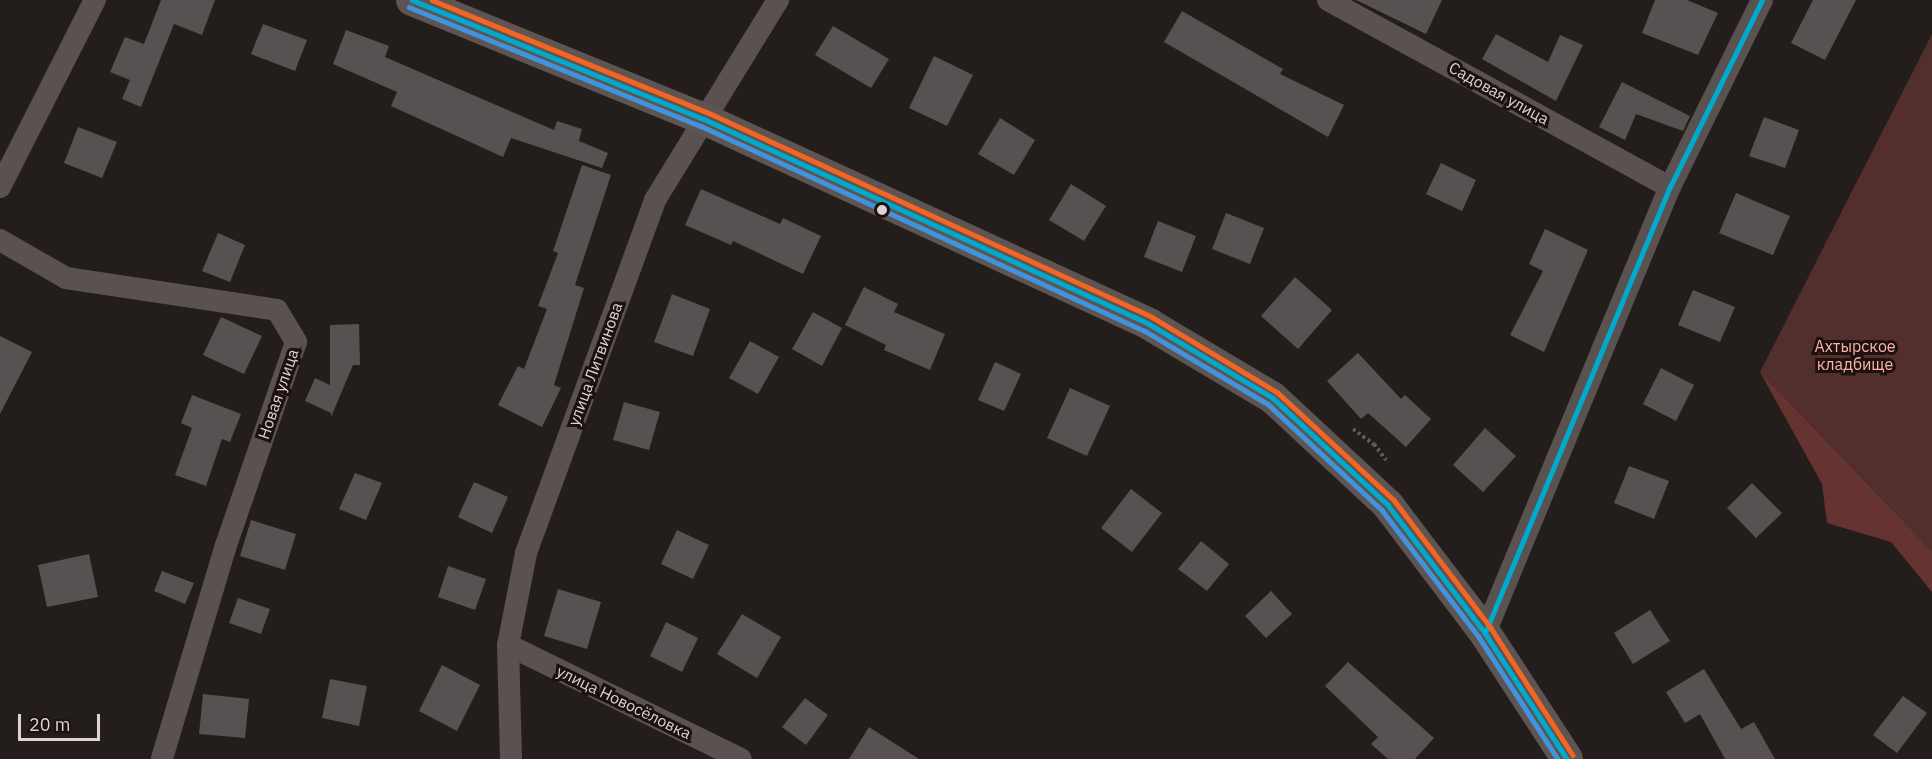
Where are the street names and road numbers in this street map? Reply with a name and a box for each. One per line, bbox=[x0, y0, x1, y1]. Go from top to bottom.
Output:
street label: Садовая улица bbox=[1446, 58, 1552, 128]
street label: улица Литвинова bbox=[564, 300, 626, 428]
street label: Новая улица bbox=[254, 346, 302, 442]
street label: улица Новосёловка bbox=[554, 661, 694, 743]

